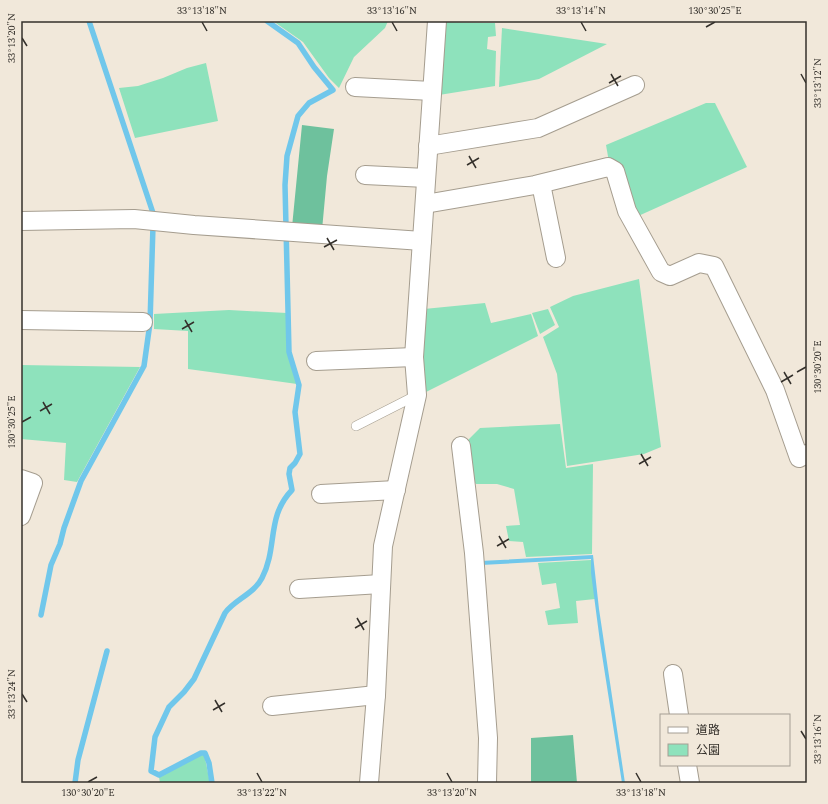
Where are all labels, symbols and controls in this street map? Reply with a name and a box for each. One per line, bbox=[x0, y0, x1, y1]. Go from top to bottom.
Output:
text: 33°13'18"N bbox=[177, 3, 227, 19]
text: 33°13'16"N bbox=[367, 3, 417, 19]
text: 33°13'14"N bbox=[556, 3, 606, 19]
text: 130°30'25"E bbox=[688, 3, 742, 19]
text: 33°13'20"N bbox=[4, 13, 20, 63]
text: 33°13'12"N bbox=[810, 58, 826, 108]
text: 130°30'20"E bbox=[810, 340, 826, 394]
text: 130°30'25"E bbox=[4, 395, 20, 449]
text: 33°13'24"N bbox=[4, 669, 20, 719]
legend bbox=[660, 714, 790, 766]
text: 33°13'16"N bbox=[810, 714, 826, 764]
text: 道路 bbox=[696, 721, 720, 740]
text: 公園 bbox=[696, 741, 720, 760]
text: 130°30'20"E bbox=[61, 785, 115, 801]
text: 33°13'22"N bbox=[237, 785, 287, 801]
text: 33°13'20"N bbox=[427, 785, 477, 801]
text: 33°13'18"N bbox=[616, 785, 666, 801]

